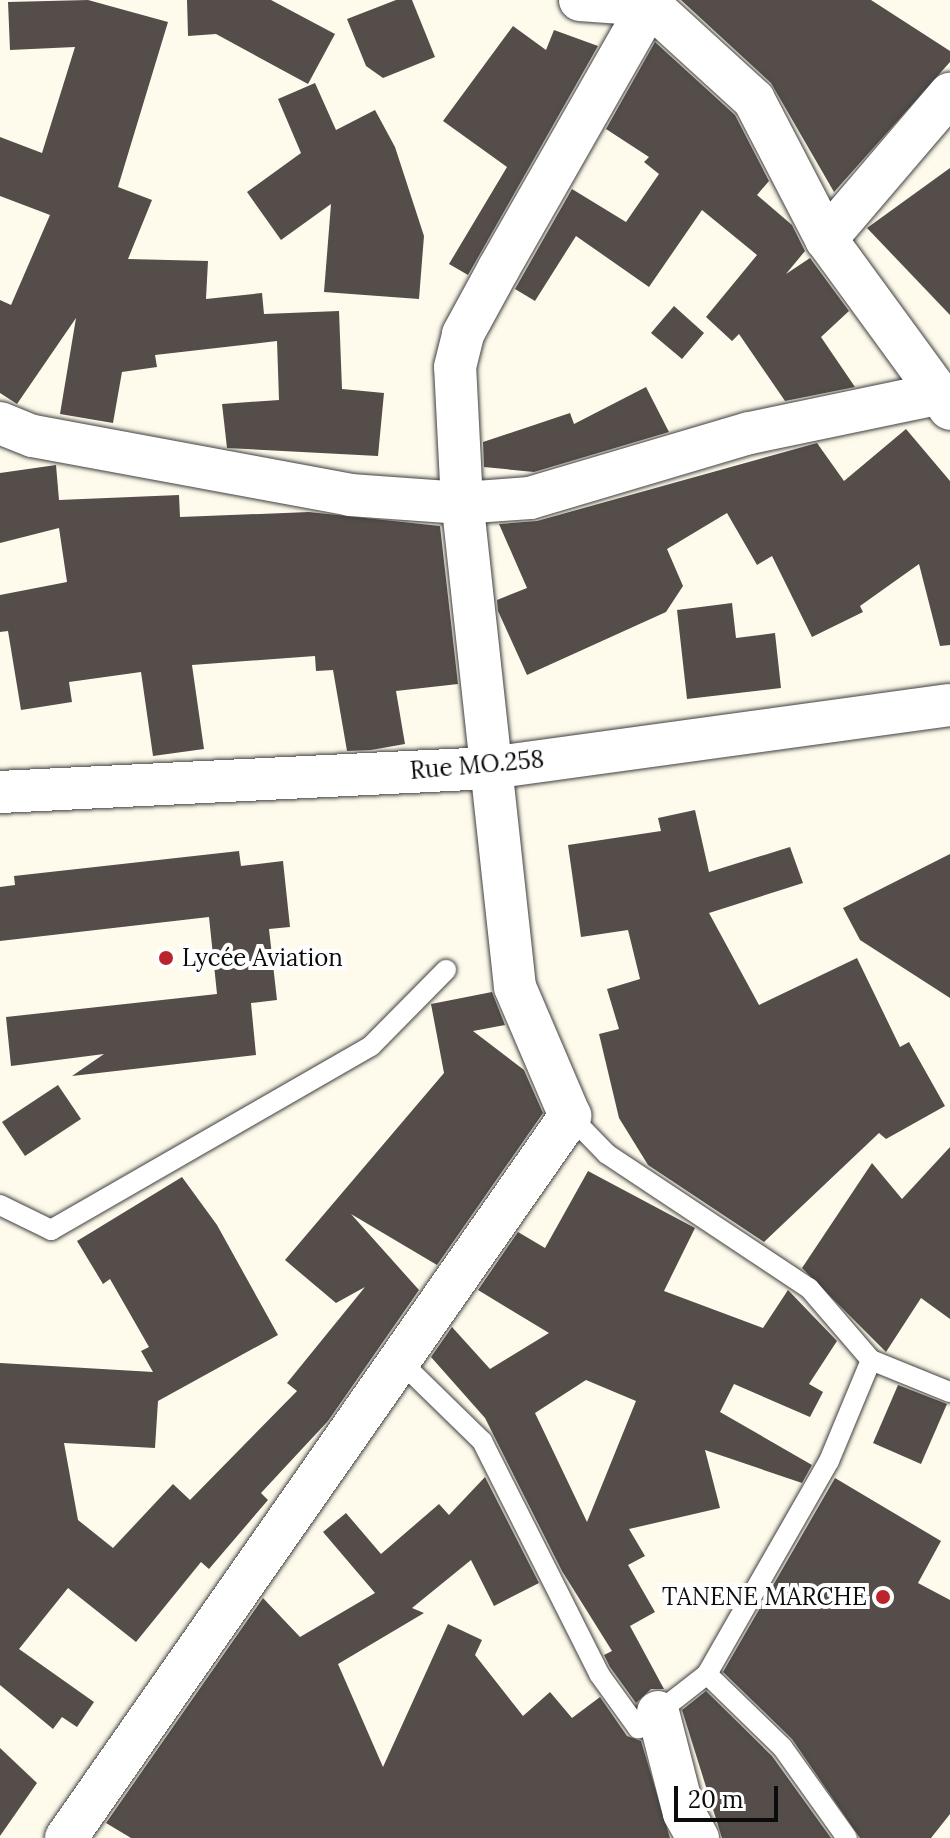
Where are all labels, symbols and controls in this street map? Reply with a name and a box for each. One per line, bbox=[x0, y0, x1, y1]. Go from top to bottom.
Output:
street label: Rue MO.258 bbox=[409, 745, 545, 785]
place label: Lycée Aviation bbox=[182, 944, 343, 972]
marker: Lycée Aviation bbox=[157, 949, 175, 967]
place label: TANENE MARCHE bbox=[662, 1583, 867, 1611]
marker: TANENE MARCHE bbox=[874, 1588, 892, 1606]
scale bar bbox=[678, 1770, 782, 1820]
text: 20 m bbox=[688, 1784, 744, 1815]

